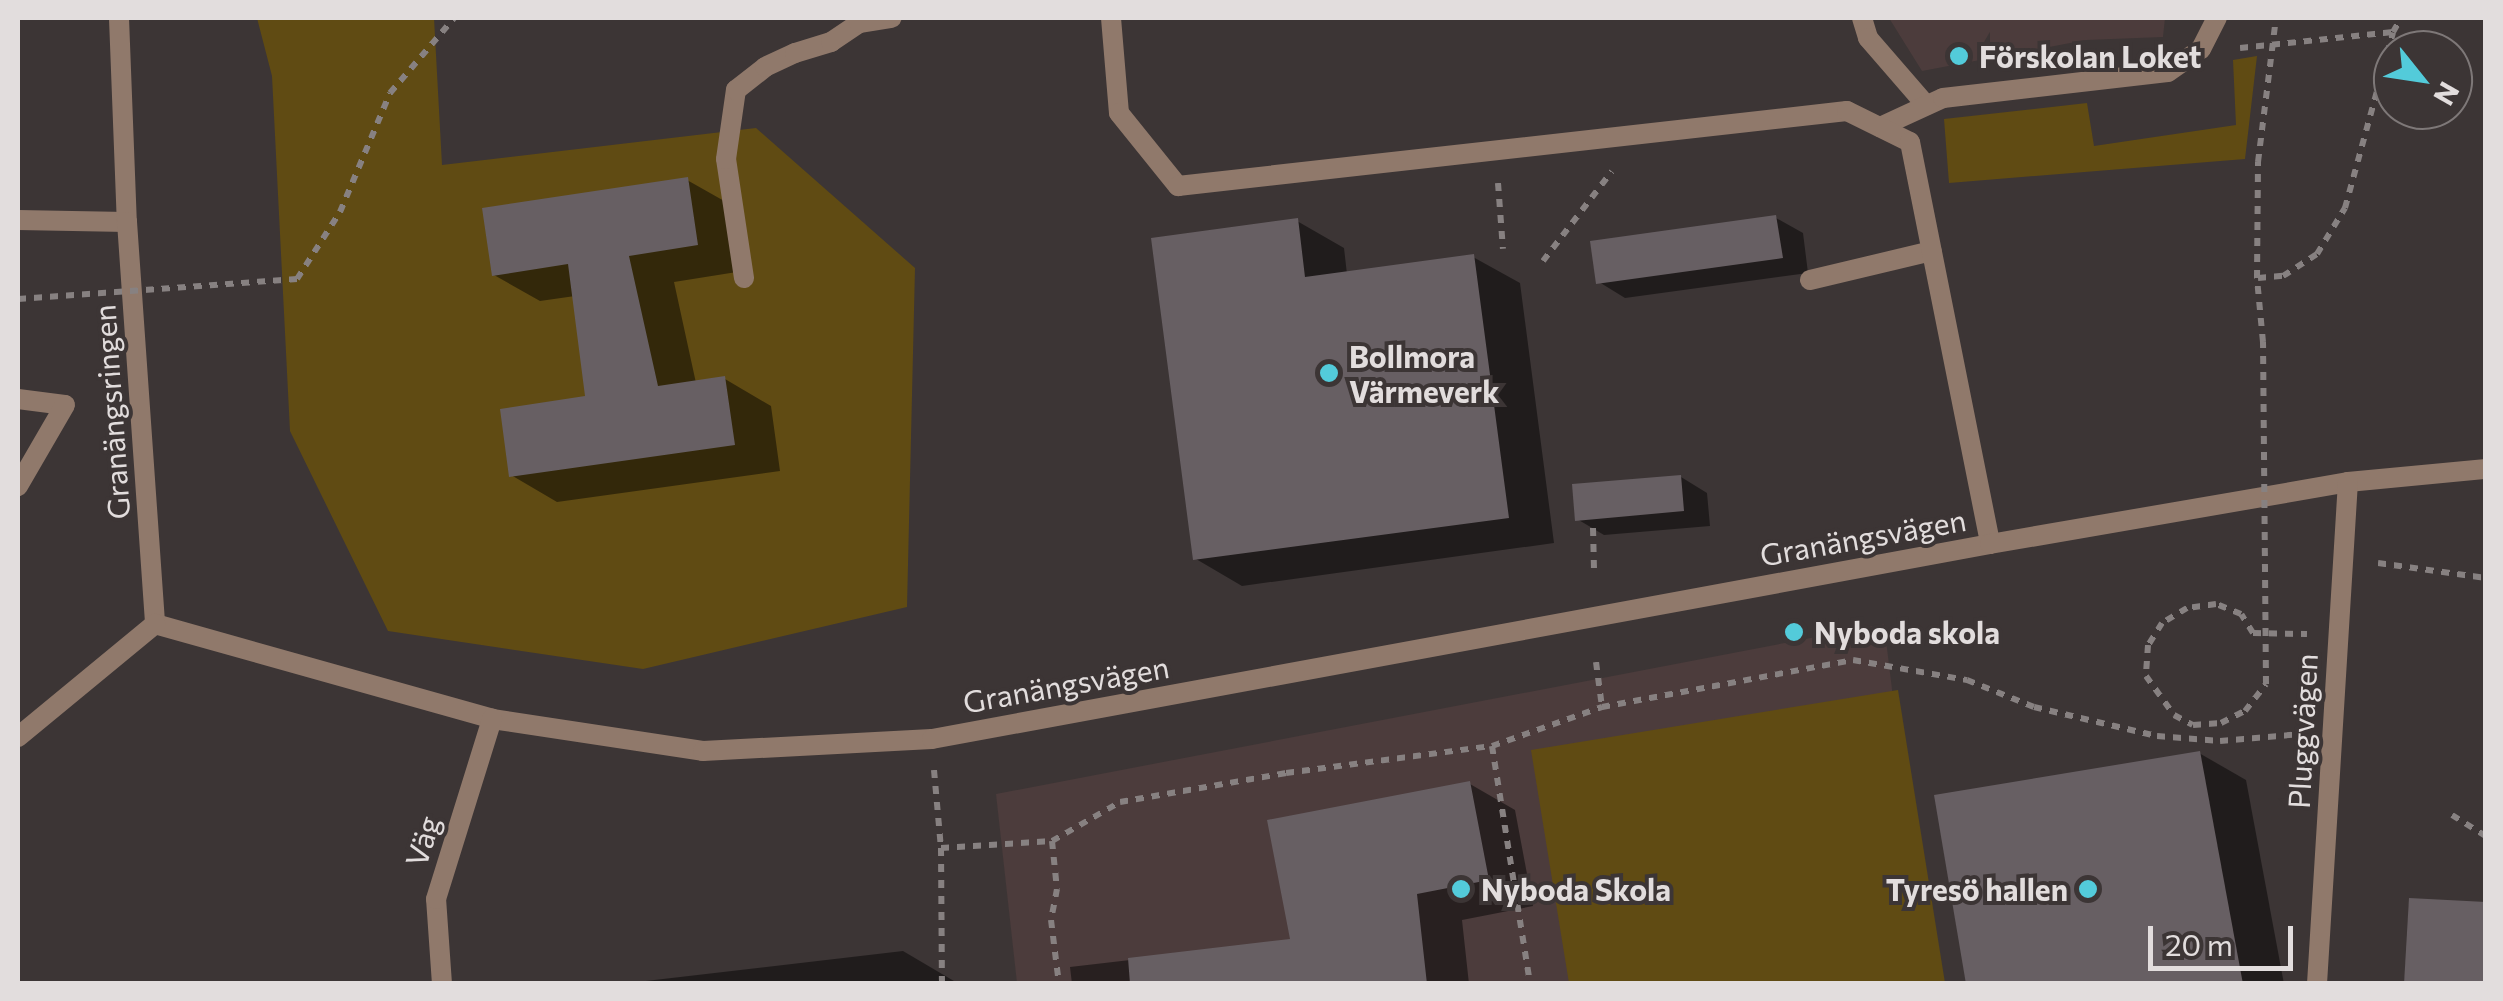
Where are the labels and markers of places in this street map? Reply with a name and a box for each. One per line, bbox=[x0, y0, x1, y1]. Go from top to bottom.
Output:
place label: Förskolan Loket bbox=[1979, 38, 2201, 74]
marker: Förskolan Loket bbox=[1948, 45, 1970, 67]
place label: Bollmora Värmeverk bbox=[1349, 338, 1499, 408]
marker: Bollmora Värmeverk bbox=[1318, 362, 1340, 384]
place label: Nyboda skola bbox=[1814, 614, 2000, 650]
marker: Nyboda skola bbox=[1783, 621, 1805, 643]
place label: Nyboda Skola bbox=[1481, 871, 1671, 907]
place label: Tyresö hallen bbox=[1886, 871, 2068, 907]
marker: Nyboda Skola bbox=[1450, 878, 1472, 900]
marker: Tyresö hallen bbox=[2077, 878, 2099, 900]

